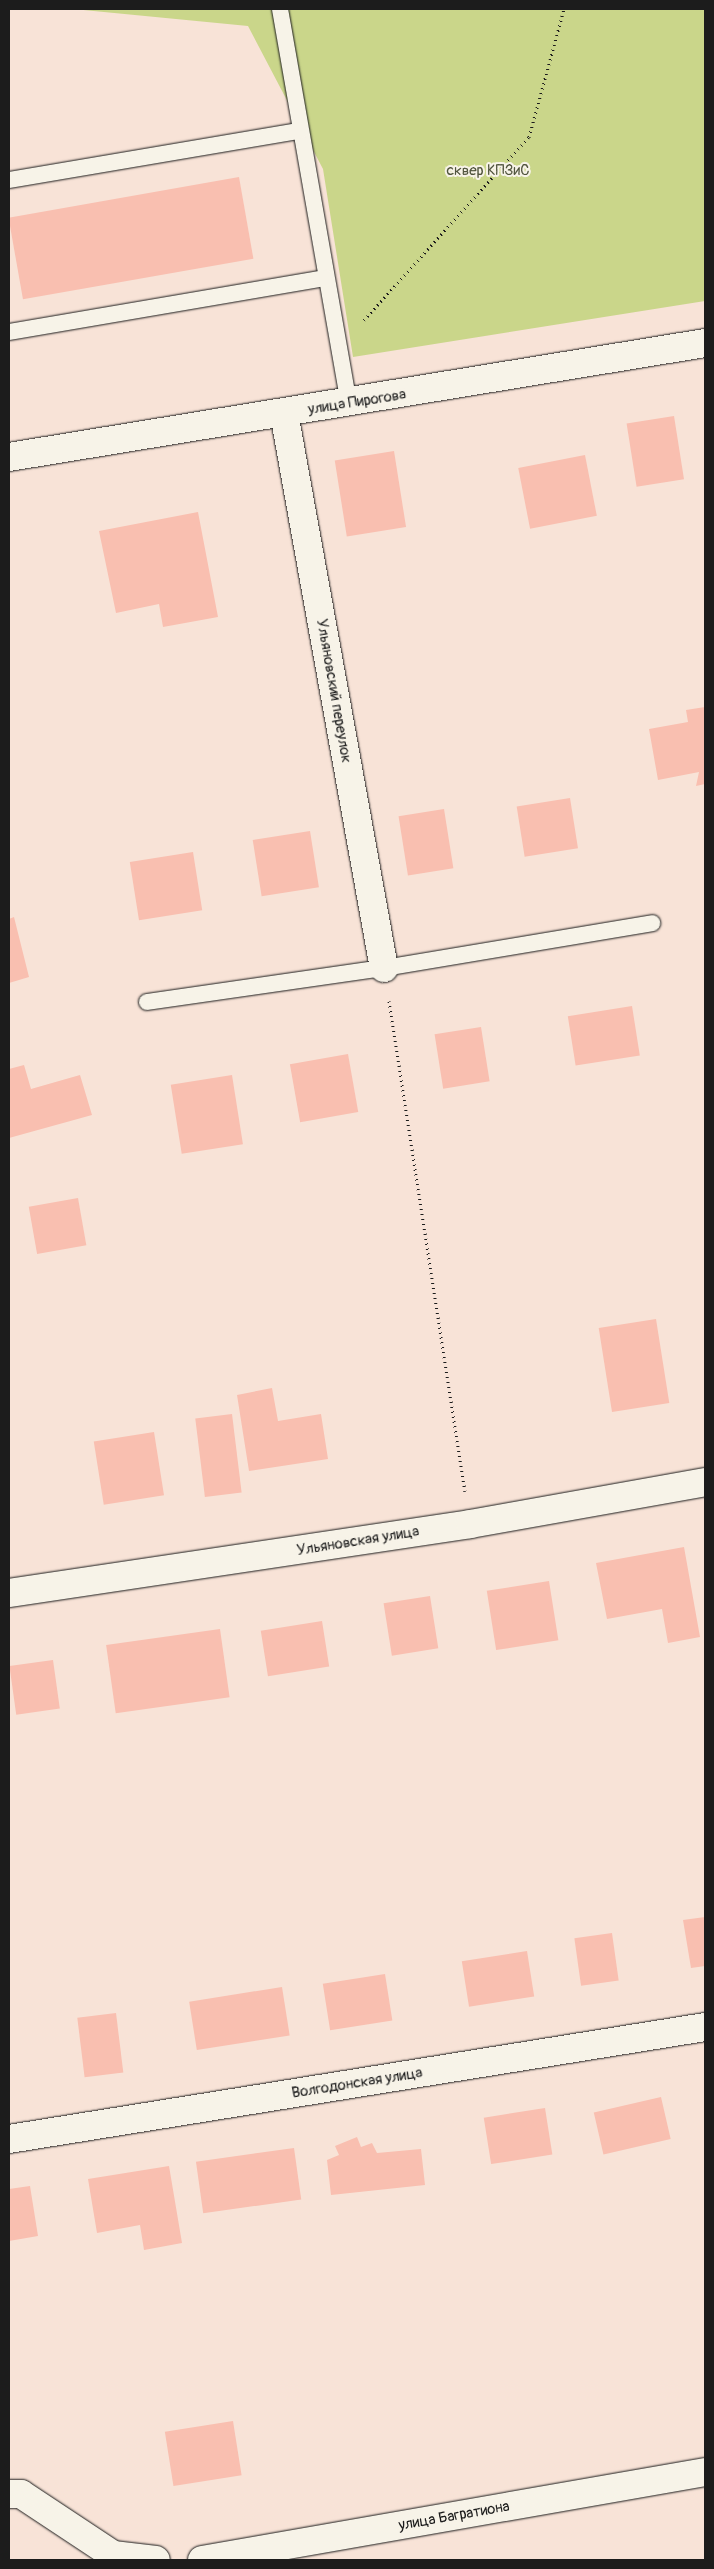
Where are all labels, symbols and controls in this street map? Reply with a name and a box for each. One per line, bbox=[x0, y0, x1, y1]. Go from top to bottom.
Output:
park label: сквер КПЗиС bbox=[446, 162, 530, 180]
street label: улица Пирогова bbox=[307, 385, 407, 419]
street label: Ульяновский переулок bbox=[312, 618, 356, 764]
street label: Ульяновская улица bbox=[295, 1522, 421, 1560]
street label: Волгодонская улица bbox=[290, 2064, 424, 2102]
street label: улица Багратиона bbox=[397, 2497, 511, 2535]

